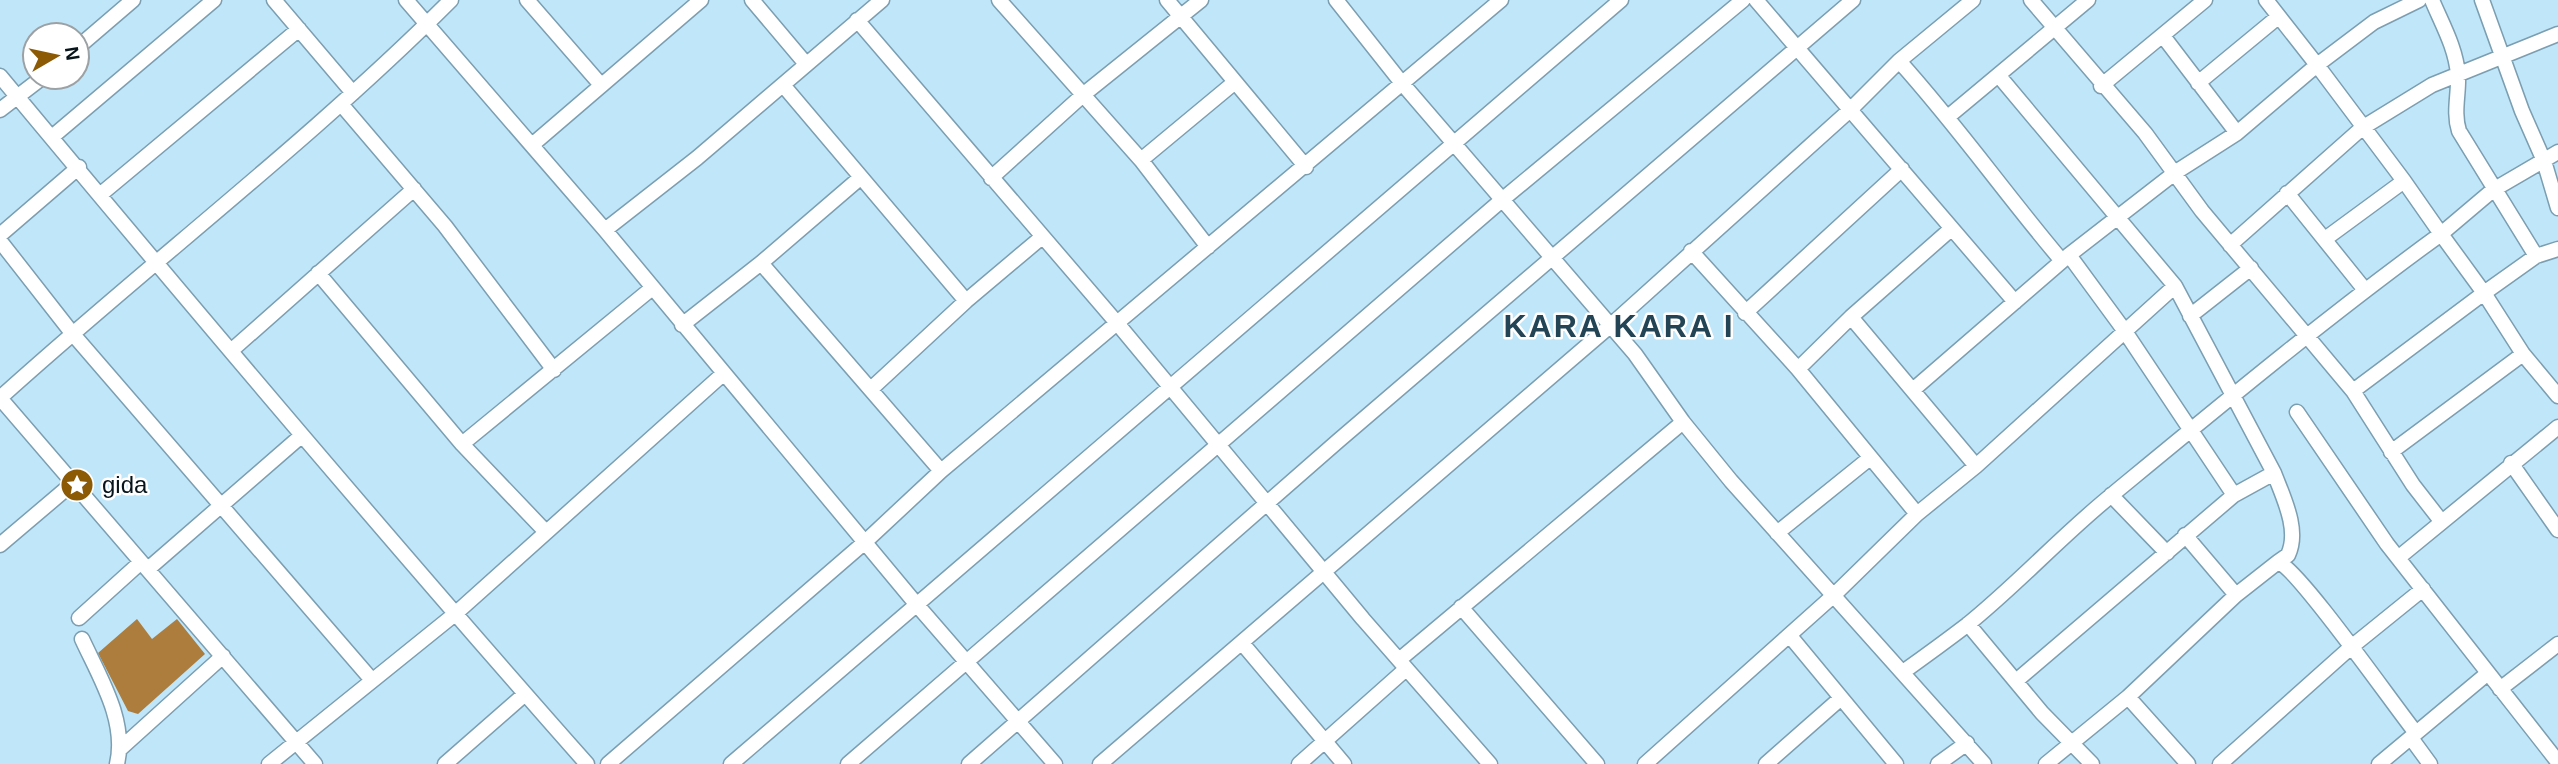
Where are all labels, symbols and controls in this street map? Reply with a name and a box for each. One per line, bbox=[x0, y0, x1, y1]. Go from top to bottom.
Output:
north arrow bbox=[21, 21, 91, 91]
text: N bbox=[61, 45, 84, 62]
district label: KARA KARA I bbox=[1503, 308, 1735, 344]
place icon: gida bbox=[58, 466, 96, 504]
place label: gida bbox=[102, 471, 148, 498]

